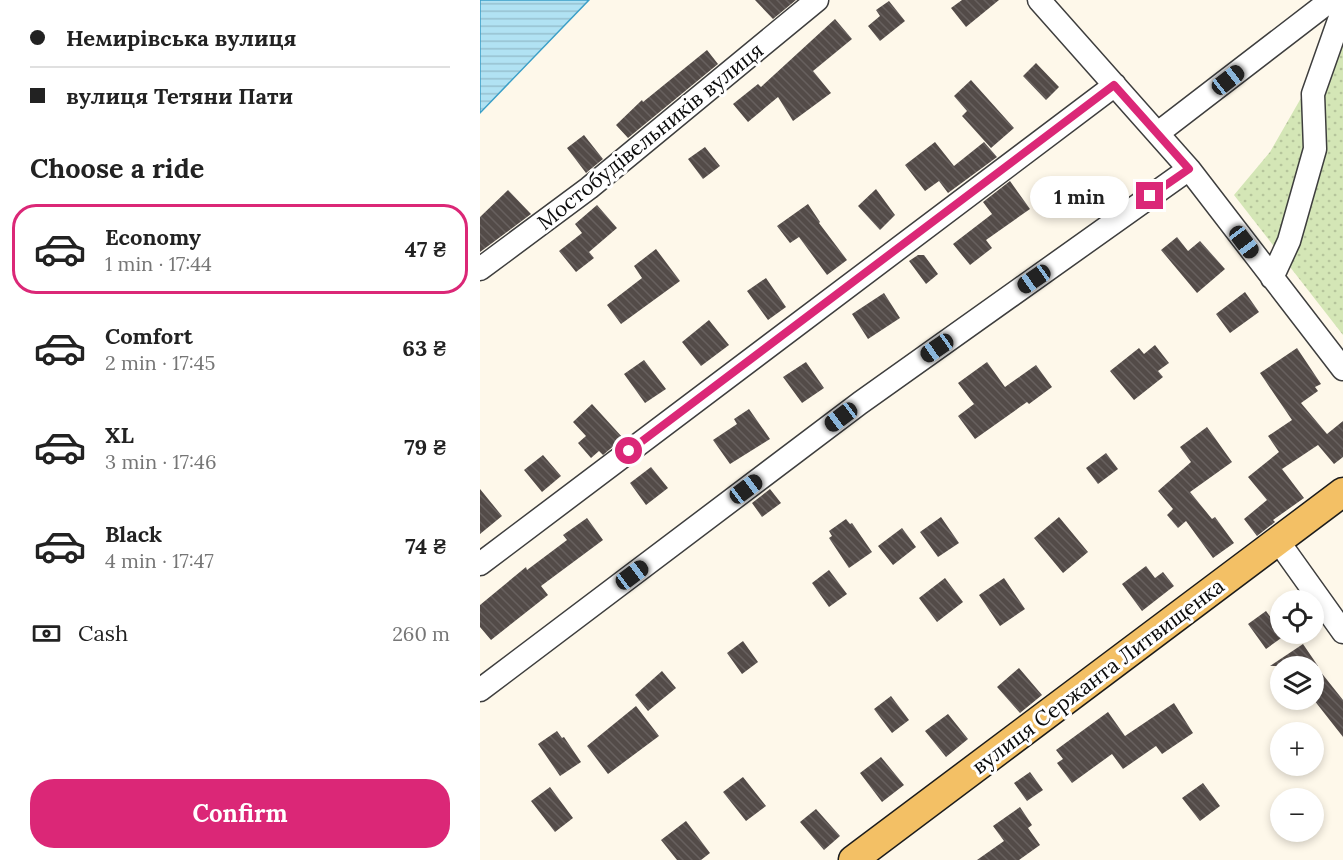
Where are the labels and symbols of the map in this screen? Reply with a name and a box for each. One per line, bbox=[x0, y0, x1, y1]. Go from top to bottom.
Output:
street label: Мостобудівельників вулиця bbox=[531, 36, 769, 236]
car bbox=[1208, 62, 1248, 98]
callout: 1 min bbox=[1030, 175, 1129, 217]
route end bbox=[1136, 182, 1163, 209]
car bbox=[1226, 222, 1262, 262]
car bbox=[1014, 261, 1054, 297]
car bbox=[917, 330, 957, 366]
car bbox=[821, 399, 861, 435]
route start bbox=[615, 437, 642, 464]
car bbox=[726, 471, 766, 507]
car bbox=[612, 557, 652, 593]
street label: вулиця Сержанта Литвищенка bbox=[966, 572, 1230, 780]

